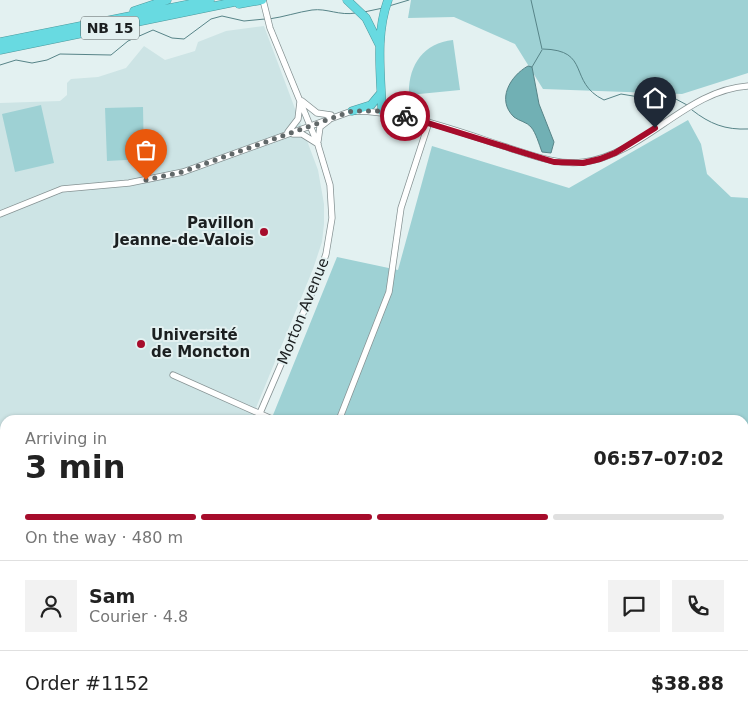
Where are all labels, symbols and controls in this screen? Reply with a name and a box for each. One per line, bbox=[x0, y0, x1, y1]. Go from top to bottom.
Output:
road number: NB 15 bbox=[81, 16, 139, 40]
pin bbox=[634, 77, 676, 128]
icon: home bbox=[641, 84, 669, 112]
courier bbox=[380, 91, 430, 141]
icon: bike bbox=[391, 102, 419, 130]
pin bbox=[125, 129, 167, 180]
icon: bag bbox=[132, 136, 160, 164]
place label: Pavillon Jeanne-de-Valois bbox=[113, 214, 254, 249]
marker: Pavillon Jeanne-de-Valois bbox=[258, 226, 270, 238]
street label: Morton Avenue bbox=[273, 255, 333, 367]
place label: Université de Moncton bbox=[151, 326, 250, 361]
marker: Université de Moncton bbox=[135, 338, 147, 350]
text: Arriving in bbox=[25, 429, 107, 448]
text: 06:57–07:02 bbox=[594, 447, 724, 469]
text: 3 min bbox=[25, 448, 126, 486]
text: On the way · 480 m bbox=[25, 528, 183, 547]
button: person bbox=[25, 580, 77, 632]
button: chat bbox=[608, 580, 660, 632]
button: phone bbox=[672, 580, 724, 632]
text: Sam bbox=[89, 585, 135, 607]
text: Courier · 4.8 bbox=[89, 607, 188, 626]
text: Order #1152 bbox=[25, 672, 149, 694]
text: $38.88 bbox=[651, 672, 724, 694]

